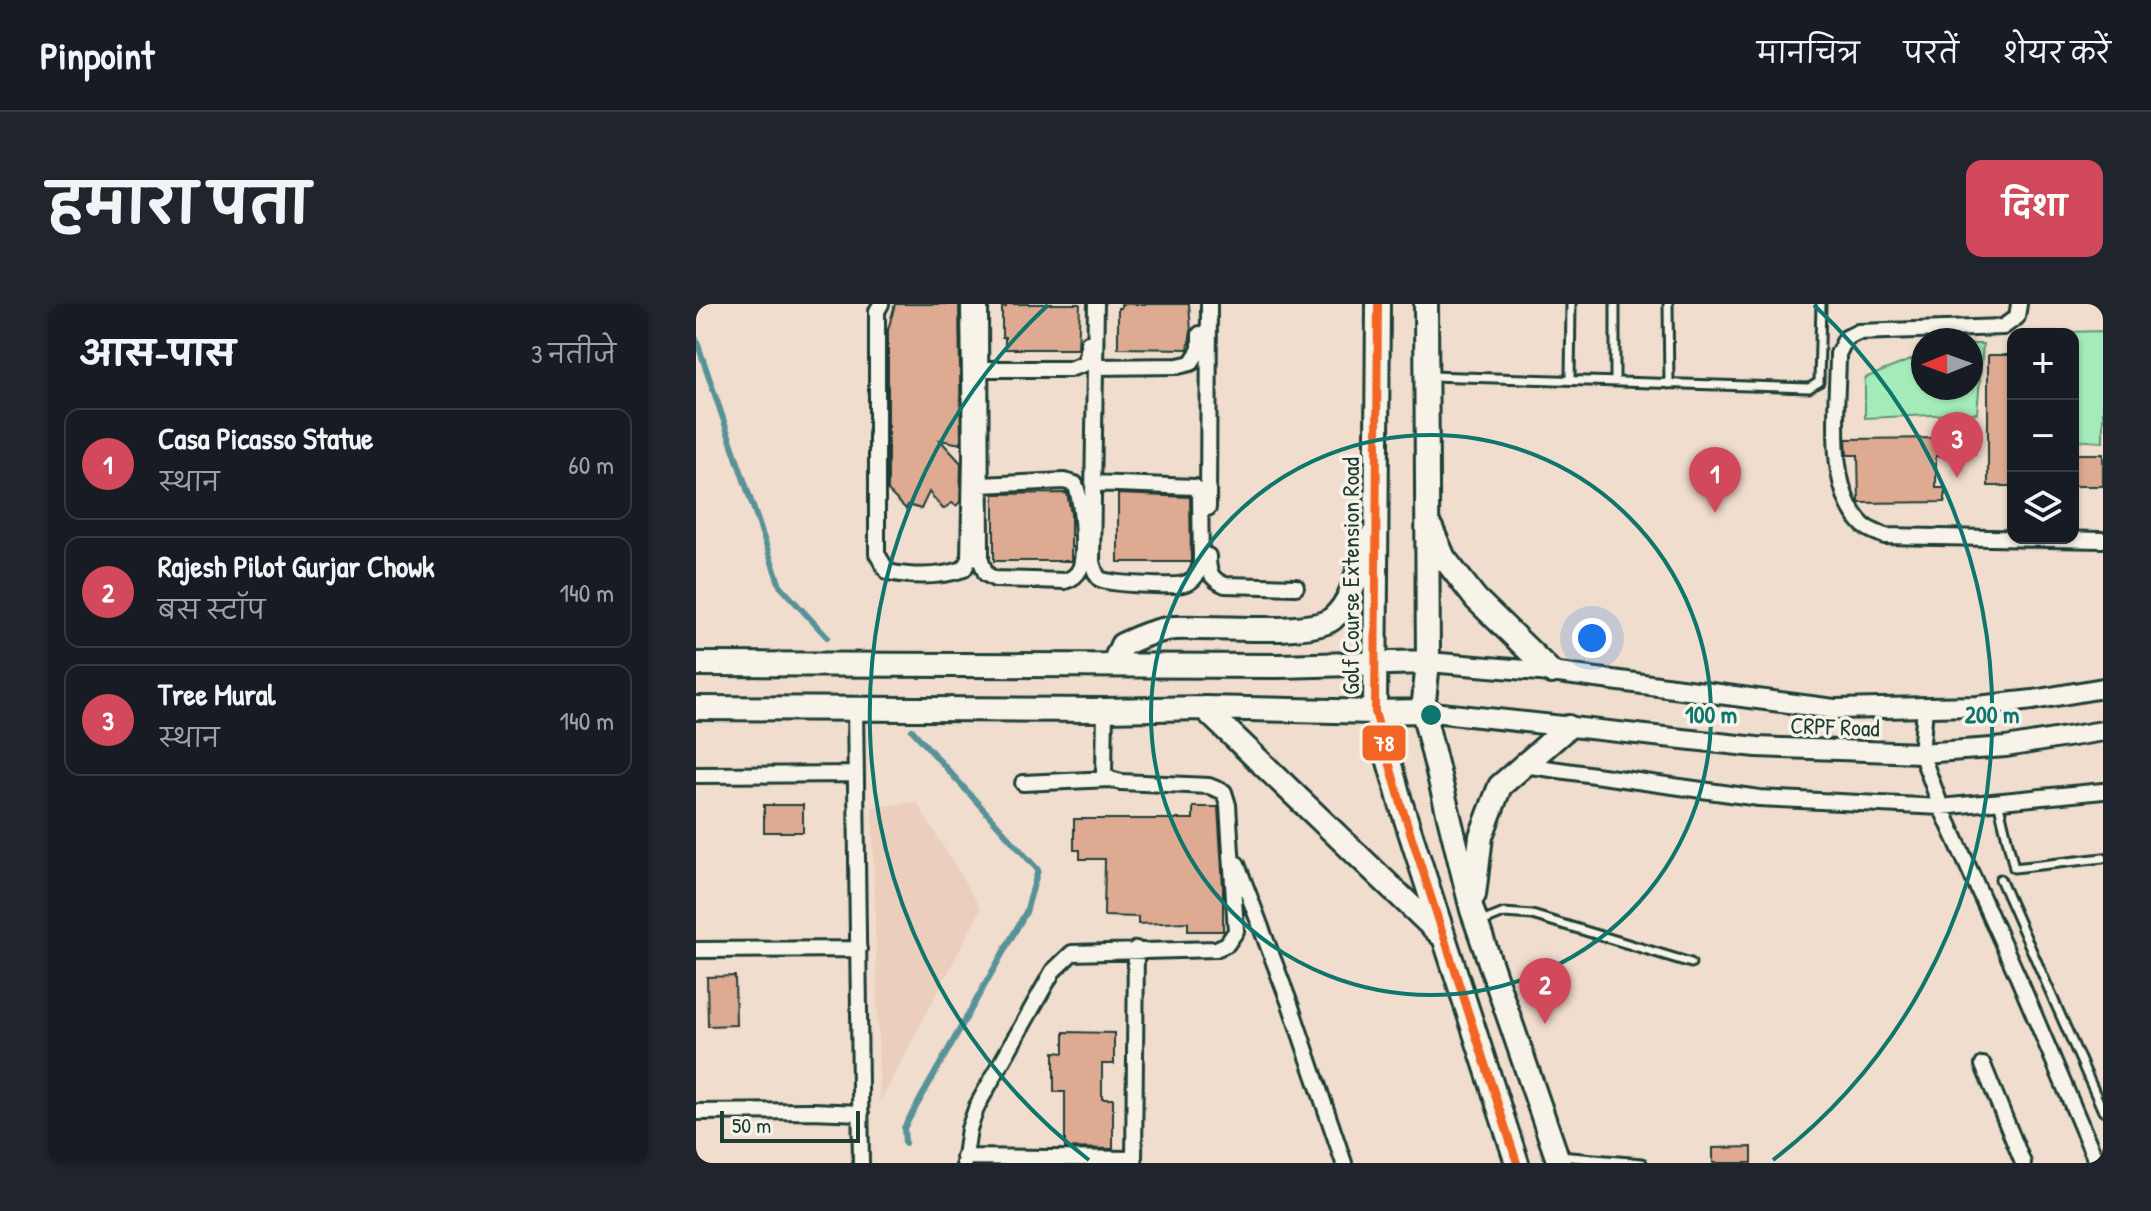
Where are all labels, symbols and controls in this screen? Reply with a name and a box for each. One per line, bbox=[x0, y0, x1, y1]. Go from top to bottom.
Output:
text: Pinpoint bbox=[40, 29, 154, 81]
text: मानचित्र bbox=[1757, 34, 1860, 72]
text: परतें bbox=[1904, 34, 1959, 72]
text: शेयर करें bbox=[2003, 34, 2111, 72]
button: दिशा bbox=[1966, 160, 2103, 257]
text: हमारा पता bbox=[48, 165, 310, 240]
north arrow bbox=[1911, 328, 1983, 400]
map controls bbox=[2007, 328, 2079, 544]
button: + bbox=[2007, 328, 2079, 400]
text: आस-पास bbox=[80, 330, 235, 376]
text: 3 नतीजे bbox=[531, 336, 616, 371]
button: − bbox=[2007, 400, 2079, 472]
pin: 3 bbox=[1931, 412, 1983, 478]
text: Casa Picasso Statue bbox=[158, 418, 373, 458]
text: 1 bbox=[103, 447, 113, 482]
text: 60 m bbox=[568, 447, 614, 482]
pin: 1 bbox=[1689, 447, 1741, 513]
street label: Golf Course Extension Road bbox=[1334, 457, 1366, 695]
text: स्थान bbox=[158, 464, 220, 499]
button: layers bbox=[2007, 472, 2079, 544]
text: Rajesh Pilot Gurjar Chowk bbox=[158, 546, 435, 586]
text: 2 bbox=[102, 575, 114, 610]
text: 140 m bbox=[560, 575, 614, 610]
text: बस स्टॉप bbox=[158, 592, 265, 627]
your location bbox=[1572, 618, 1612, 658]
text: Tree Mural bbox=[158, 674, 276, 714]
text: 100 m bbox=[1685, 698, 1737, 730]
text: 200 m bbox=[1965, 698, 2019, 730]
centre of rings bbox=[1417, 701, 1445, 729]
text: 3 bbox=[102, 703, 114, 738]
text: 140 m bbox=[560, 703, 614, 738]
street label: CRPF Road bbox=[1790, 708, 1880, 744]
text: स्थान bbox=[158, 720, 220, 755]
line badge: 78 bbox=[1361, 724, 1407, 762]
text: 78 bbox=[1373, 728, 1395, 758]
pin: 2 bbox=[1519, 958, 1571, 1024]
scale bar bbox=[720, 1107, 860, 1143]
text: 50 m bbox=[732, 1110, 771, 1140]

